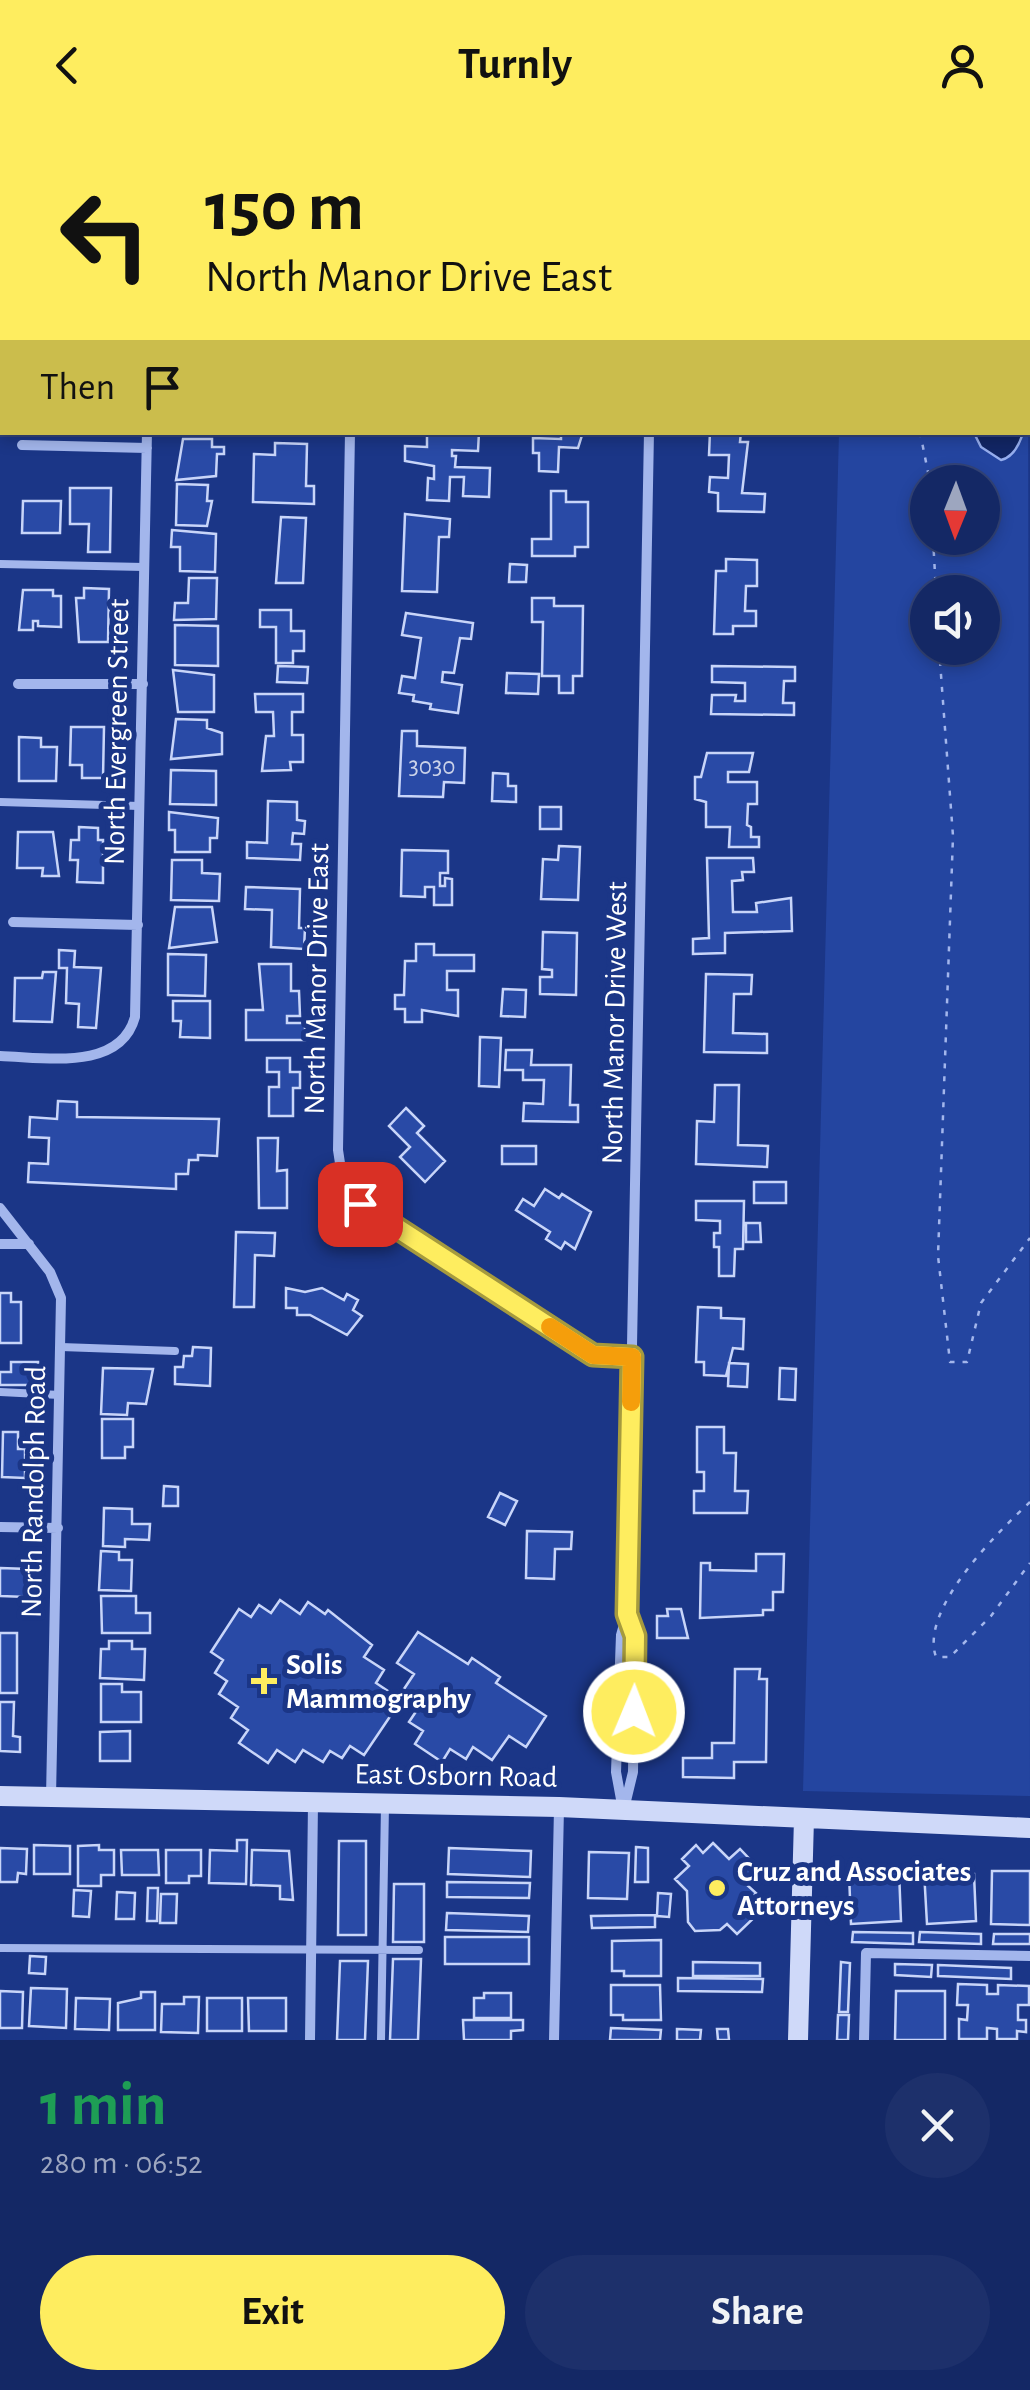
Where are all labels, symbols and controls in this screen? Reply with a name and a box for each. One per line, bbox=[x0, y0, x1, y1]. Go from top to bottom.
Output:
icon: back bbox=[40, 38, 95, 93]
icon: person bbox=[935, 38, 990, 93]
text: Turnly bbox=[458, 42, 572, 87]
icon: left bbox=[40, 170, 170, 300]
text: 150 m bbox=[205, 173, 364, 243]
text: North Manor Drive East bbox=[205, 255, 612, 300]
icon: arrive bbox=[135, 360, 190, 415]
text: Then bbox=[40, 369, 115, 407]
north arrow bbox=[910, 465, 1000, 555]
map controls bbox=[910, 465, 1000, 665]
button: sound bbox=[910, 575, 1000, 665]
street label: North Evergreen Street bbox=[100, 598, 134, 865]
house number: 3030 bbox=[408, 754, 456, 779]
street label: North Manor Drive East bbox=[300, 843, 334, 1115]
street label: North Manor Drive West bbox=[598, 881, 632, 1165]
pin bbox=[318, 1162, 403, 1247]
icon: arrive bbox=[333, 1177, 388, 1232]
street label: North Randolph Road bbox=[17, 1366, 51, 1618]
place label: Solis Mammography bbox=[286, 1650, 472, 1714]
position arrow bbox=[582, 1660, 686, 1764]
marker: Solis Mammography bbox=[251, 1668, 277, 1694]
street label: East Osborn Road bbox=[354, 1759, 558, 1793]
place label: Cruz and Associates Attorneys bbox=[737, 1857, 971, 1921]
marker: Cruz and Associates Attorneys bbox=[706, 1877, 728, 1899]
button: close bbox=[885, 2073, 990, 2178]
text: 1 min bbox=[40, 2076, 166, 2136]
text: 280 m · 06:52 bbox=[40, 2147, 203, 2179]
button: Exit bbox=[40, 2255, 505, 2370]
button: Share bbox=[525, 2255, 990, 2370]

